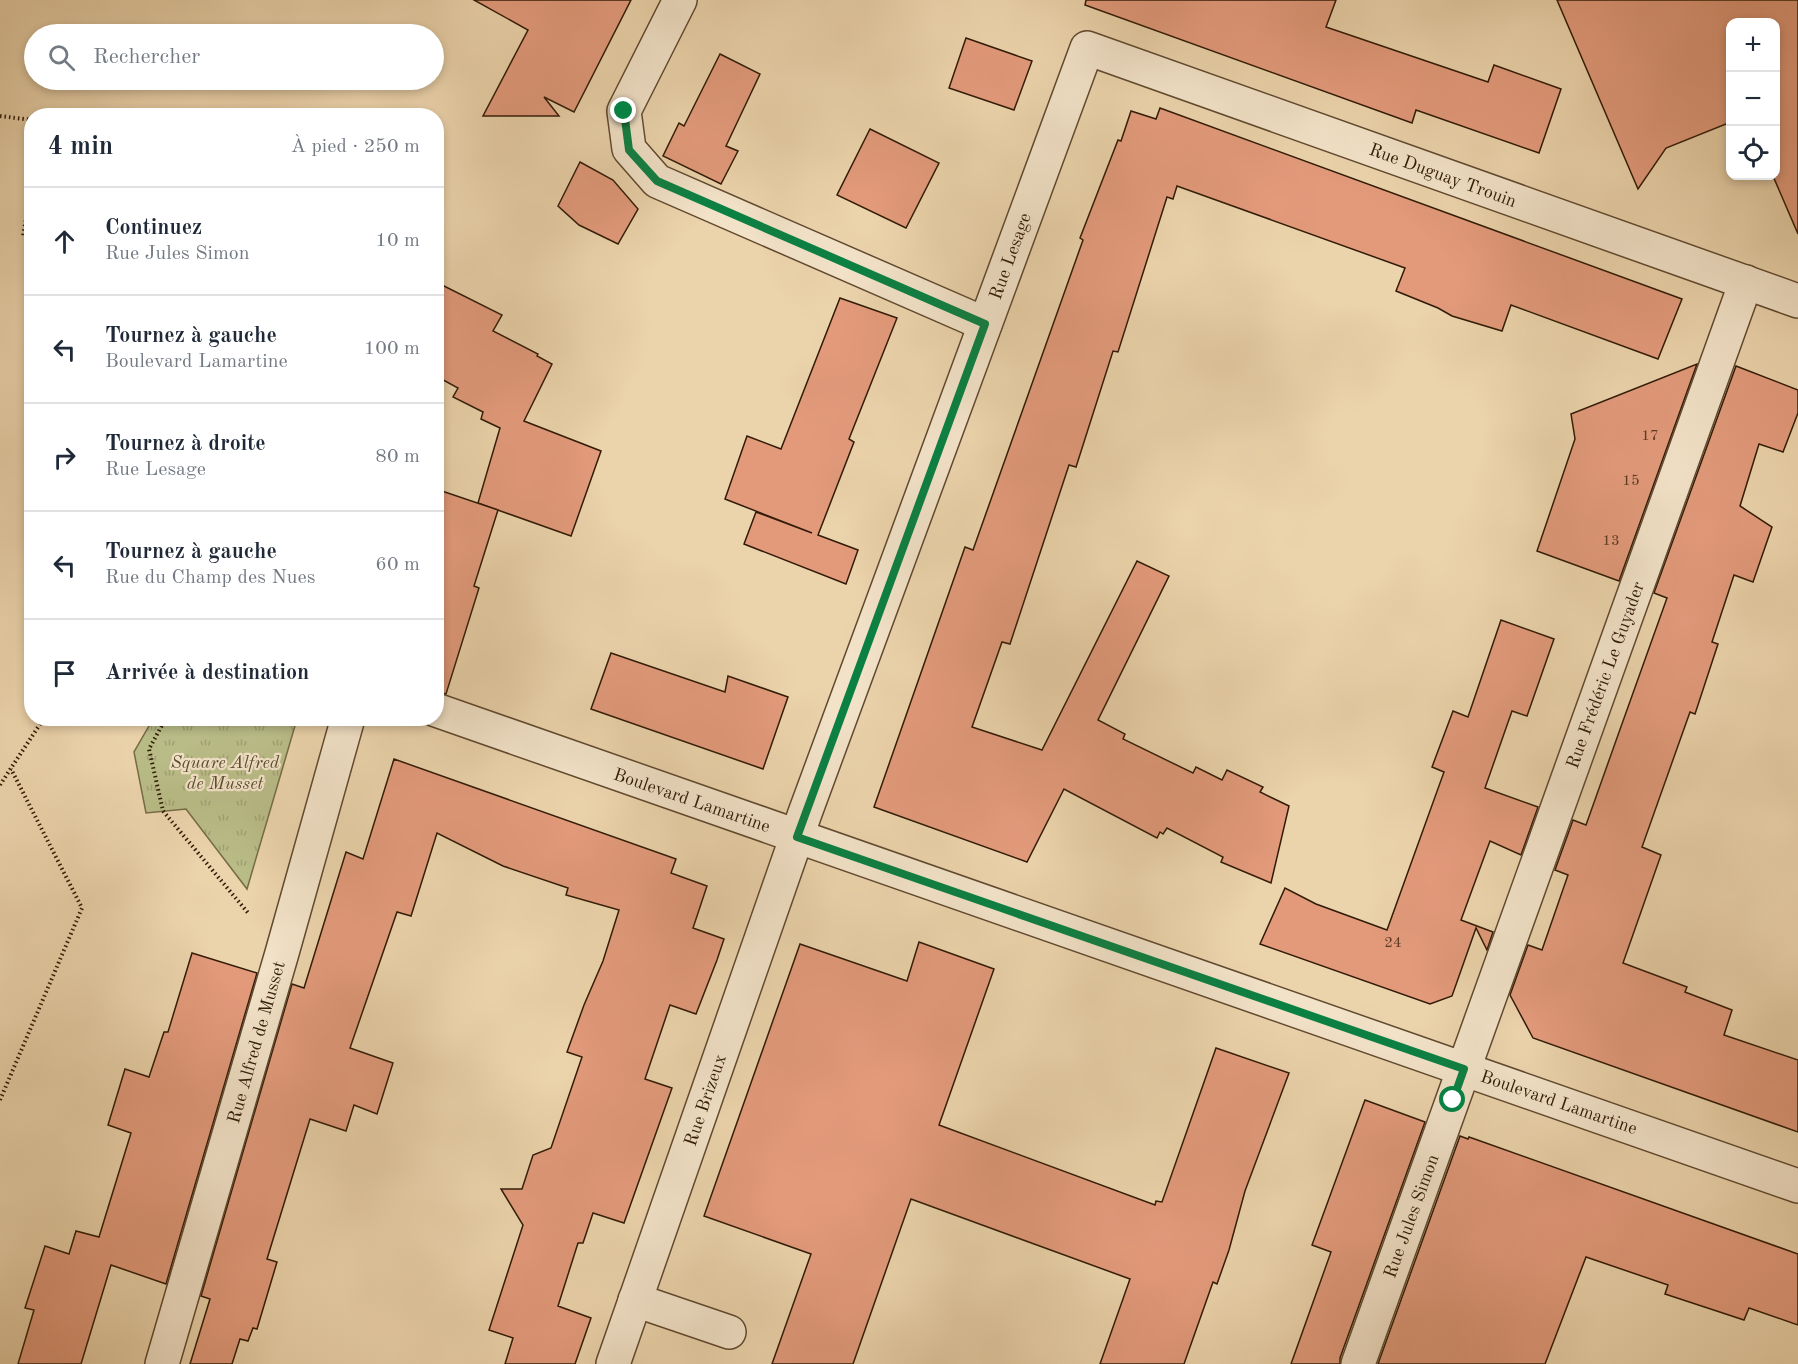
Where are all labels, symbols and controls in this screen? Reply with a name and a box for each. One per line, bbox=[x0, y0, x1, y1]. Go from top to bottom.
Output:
map controls bbox=[1726, 18, 1780, 180]
button: + bbox=[1726, 18, 1780, 72]
search box bbox=[24, 24, 444, 90]
icon: search bbox=[45, 41, 78, 74]
text: Rechercher bbox=[93, 46, 200, 68]
button: − bbox=[1726, 72, 1780, 126]
route end bbox=[610, 97, 636, 123]
button: locate bbox=[1726, 126, 1780, 180]
text: 4 min bbox=[48, 134, 113, 160]
text: À pied · 250 m bbox=[291, 137, 420, 157]
street label: Rue Duguay Trouin bbox=[1367, 141, 1519, 211]
street label: Rue Lesage bbox=[987, 211, 1035, 302]
text: Continuez bbox=[105, 217, 202, 239]
icon: ahead bbox=[48, 225, 81, 258]
text: 10 m bbox=[375, 231, 420, 251]
text: Rue Jules Simon bbox=[105, 244, 250, 264]
text: Tournez à gauche bbox=[105, 325, 277, 347]
icon: left bbox=[48, 333, 81, 366]
text: 100 m bbox=[364, 339, 420, 359]
text: Boulevard Lamartine bbox=[105, 352, 288, 372]
house number: 17 bbox=[1641, 429, 1659, 444]
text: Tournez à droite bbox=[105, 433, 266, 455]
icon: right bbox=[48, 441, 81, 474]
text: 80 m bbox=[375, 447, 420, 467]
text: Rue Lesage bbox=[105, 460, 206, 480]
house number: 15 bbox=[1622, 474, 1640, 489]
house number: 13 bbox=[1602, 534, 1620, 549]
text: Tournez à gauche bbox=[105, 541, 277, 563]
icon: left bbox=[48, 549, 81, 582]
text: 60 m bbox=[375, 555, 420, 575]
text: Rue du Champ des Nues bbox=[105, 568, 315, 588]
street label: Rue Frédéric Le Guyader bbox=[1564, 579, 1648, 771]
icon: arrive bbox=[48, 657, 81, 690]
text: Arrivée à destination bbox=[105, 662, 309, 684]
park label: Square Alfred de Musset bbox=[171, 754, 280, 793]
street label: Boulevard Lamartine bbox=[611, 766, 772, 836]
house number: 24 bbox=[1384, 936, 1402, 951]
street label: Rue Alfred de Musset bbox=[225, 959, 289, 1126]
street label: Rue Brizeux bbox=[682, 1052, 730, 1148]
street label: Boulevard Lamartine bbox=[1478, 1068, 1639, 1138]
route start bbox=[1439, 1086, 1465, 1112]
street label: Rue Jules Simon bbox=[1381, 1152, 1443, 1281]

